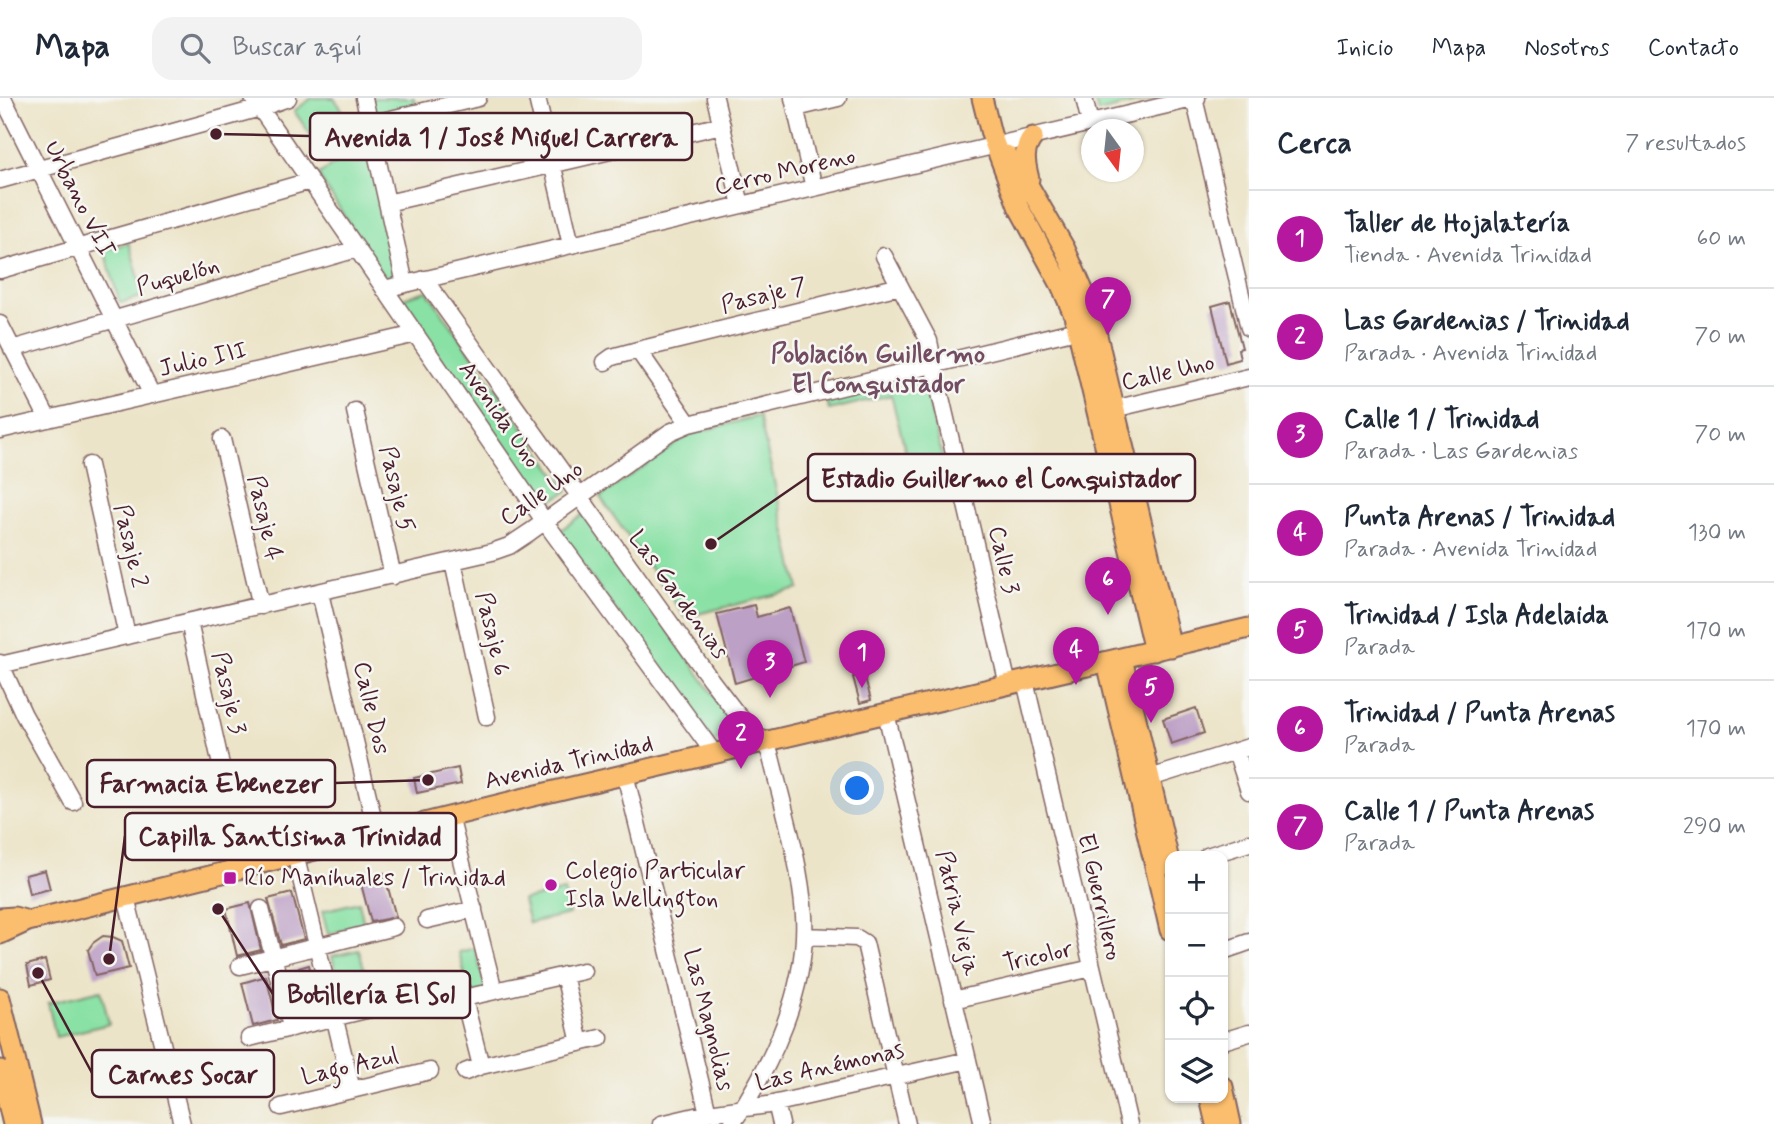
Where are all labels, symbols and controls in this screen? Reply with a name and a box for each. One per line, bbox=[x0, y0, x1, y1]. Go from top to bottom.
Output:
search box bbox=[152, 17, 642, 80]
text: Mapa bbox=[35, 26, 110, 70]
icon: search bbox=[176, 29, 214, 67]
text: Buscar aquí bbox=[232, 31, 363, 65]
text: Inicio bbox=[1336, 33, 1394, 64]
text: Mapa bbox=[1432, 33, 1486, 64]
text: Nosotros bbox=[1524, 33, 1610, 64]
text: Contacto bbox=[1648, 33, 1739, 64]
callout: Avenida 1 / José Miguel Carrera bbox=[310, 113, 692, 160]
north arrow bbox=[1081, 119, 1144, 182]
text: Avenida 1 / José Miguel Carrera bbox=[324, 122, 679, 159]
text: Cerca bbox=[1277, 124, 1352, 163]
text: 7 resultados bbox=[1625, 129, 1746, 159]
street label: Urbano VII bbox=[36, 135, 122, 263]
street label: Cerro Moreno bbox=[711, 141, 859, 203]
text: Taller de Hojalatería bbox=[1344, 207, 1570, 241]
text: 1 bbox=[1295, 224, 1305, 254]
text: 60 m bbox=[1697, 224, 1746, 254]
text: Tienda · Avenida Trinidad bbox=[1344, 241, 1592, 271]
street label: Puquelón bbox=[133, 250, 223, 304]
street label: Pasaje 7 bbox=[718, 270, 810, 322]
pin: 7 bbox=[1085, 277, 1131, 335]
text: Las Gardenias / Trinidad bbox=[1344, 305, 1630, 339]
text: 2 bbox=[1294, 322, 1306, 352]
text: 70 m bbox=[1694, 322, 1746, 352]
street label: Julio III bbox=[156, 335, 250, 385]
district label: Población Guillermo El Conquistador bbox=[771, 338, 985, 402]
text: Parada · Avenida Trinidad bbox=[1344, 339, 1597, 369]
street label: Calle Uno bbox=[1118, 347, 1218, 399]
street label: Avenida Uno bbox=[451, 355, 547, 475]
text: Calle 1 / Trinidad bbox=[1344, 403, 1539, 437]
text: 3 bbox=[1295, 420, 1305, 450]
text: 70 m bbox=[1694, 420, 1746, 450]
text: Parada · Las Gardenias bbox=[1344, 437, 1578, 467]
street label: Pasaje 5 bbox=[371, 443, 421, 535]
street label: Calle Uno bbox=[494, 454, 590, 534]
callout: Estadio Guillermo el Conquistador bbox=[808, 454, 1195, 501]
text: Estadio Guillermo el Conquistador bbox=[821, 463, 1182, 497]
street label: Pasaje 4 bbox=[239, 472, 289, 564]
street label: Pasaje 2 bbox=[105, 501, 155, 591]
text: Punta Arenas / Trinidad bbox=[1344, 501, 1615, 535]
text: 4 bbox=[1293, 518, 1307, 548]
text: 130 m bbox=[1688, 518, 1746, 548]
street label: Calle 3 bbox=[980, 523, 1026, 597]
street label: Las Gardenias bbox=[621, 524, 736, 666]
text: Parada · Avenida Trinidad bbox=[1344, 535, 1597, 565]
pin: 6 bbox=[1085, 557, 1131, 615]
street label: Pasaje 6 bbox=[467, 589, 517, 679]
text: Trinidad / Isla Adelaida bbox=[1344, 599, 1609, 633]
text: 5 bbox=[1293, 616, 1307, 646]
text: 170 m bbox=[1686, 616, 1746, 646]
pin: 4 bbox=[1053, 627, 1099, 685]
pin: 1 bbox=[839, 630, 885, 688]
text: Parada bbox=[1344, 633, 1415, 663]
pin: 3 bbox=[747, 640, 793, 698]
street label: Pasaje 3 bbox=[203, 649, 253, 737]
street label: Calle Dos bbox=[345, 658, 397, 758]
pin: 5 bbox=[1128, 665, 1174, 723]
text: Trinidad / Punta Arenas bbox=[1344, 697, 1615, 731]
pin: 2 bbox=[718, 711, 764, 769]
text: 6 bbox=[1294, 714, 1306, 744]
text: 170 m bbox=[1686, 714, 1746, 744]
street label: Avenida Trinidad bbox=[482, 729, 656, 797]
text: Parada bbox=[1344, 731, 1415, 761]
callout: Farmacia Ebenezer bbox=[87, 760, 335, 807]
text: Farmacia Ebenezer bbox=[99, 768, 323, 802]
your location bbox=[840, 771, 874, 805]
text: Calle 1 / Punta Arenas bbox=[1344, 795, 1594, 829]
text: 7 bbox=[1293, 812, 1307, 842]
text: 290 m bbox=[1683, 812, 1746, 842]
callout: Capilla Santísima Trinidad bbox=[125, 813, 456, 860]
text: Capilla Santísima Trinidad bbox=[138, 821, 442, 855]
text: Parada bbox=[1344, 829, 1415, 859]
street label: El Guerrillero bbox=[1069, 830, 1129, 964]
street label: Patria Vieja bbox=[928, 848, 987, 979]
map controls bbox=[1165, 851, 1228, 1103]
button: + bbox=[1165, 851, 1228, 914]
place label: Colegio Particular Isla Wellington bbox=[565, 856, 746, 918]
place label: Río Manihuales / Trinidad bbox=[244, 863, 506, 894]
marker: Río Manihuales / Trinidad bbox=[222, 870, 238, 886]
marker: Colegio Particular Isla Wellington bbox=[543, 877, 559, 893]
button: − bbox=[1165, 914, 1228, 977]
street label: Tricolor bbox=[1000, 934, 1076, 980]
street label: Las Magnolias bbox=[675, 946, 741, 1095]
callout: Botillería El Sol bbox=[273, 971, 470, 1018]
button: locate bbox=[1165, 977, 1228, 1040]
text: Botillería El Sol bbox=[287, 979, 455, 1013]
street label: Las Anémonas bbox=[753, 1035, 907, 1099]
button: layers bbox=[1165, 1040, 1228, 1103]
street label: Lago Azul bbox=[299, 1041, 402, 1096]
callout: Carnes Socar bbox=[92, 1050, 274, 1097]
text: Carnes Socar bbox=[108, 1059, 258, 1093]

